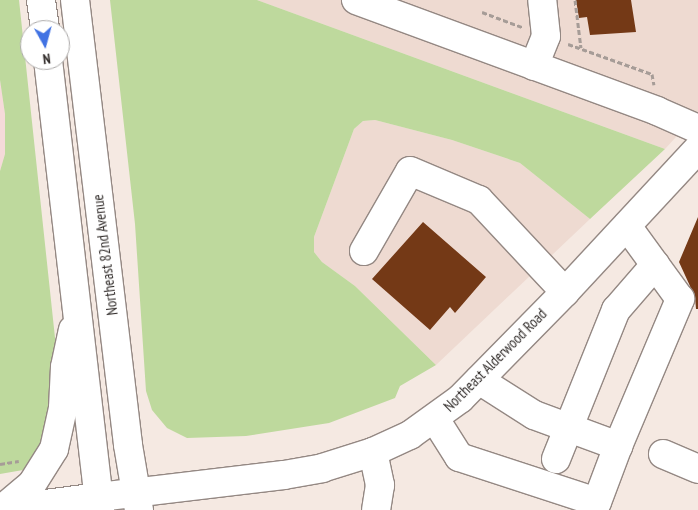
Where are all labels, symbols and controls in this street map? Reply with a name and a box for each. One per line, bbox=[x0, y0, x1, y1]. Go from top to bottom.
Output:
north arrow bbox=[20, 20, 70, 70]
text: N bbox=[42, 50, 52, 68]
street label: Northeast 82nd Avenue bbox=[89, 193, 121, 317]
street label: Northeast Alderwood Road bbox=[440, 305, 550, 415]

